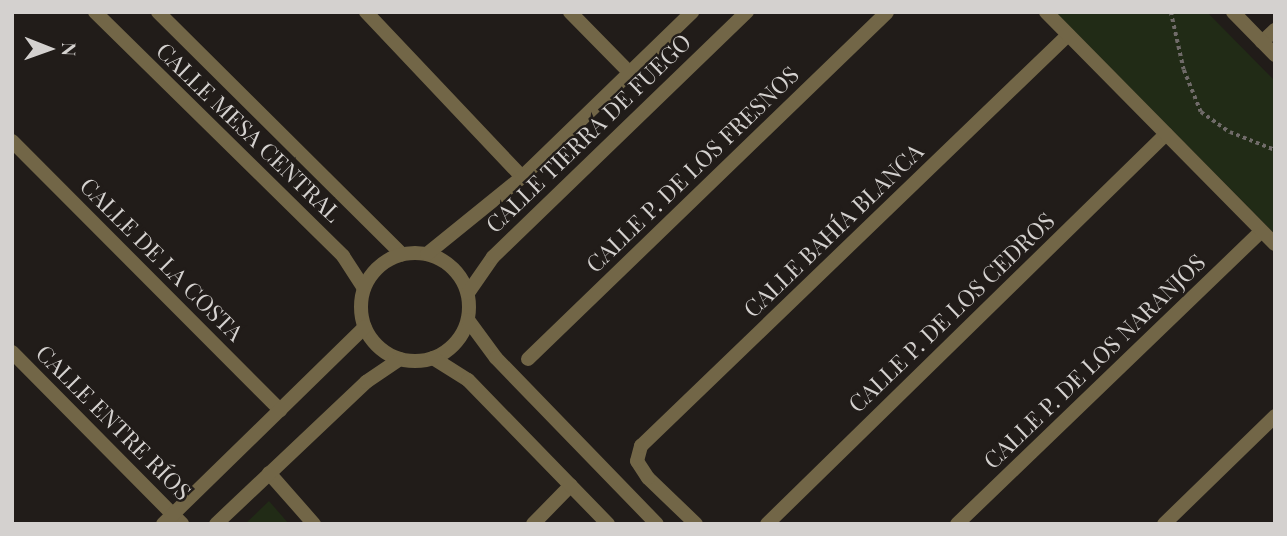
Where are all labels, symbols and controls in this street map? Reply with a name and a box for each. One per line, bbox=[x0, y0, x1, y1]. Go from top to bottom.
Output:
north arrow bbox=[14, 14, 84, 84]
street label: CALLE TIERRA DE FUEGO bbox=[480, 28, 696, 238]
street label: CALLE MESA CENTRAL bbox=[151, 37, 347, 227]
text: N bbox=[57, 42, 83, 56]
street label: CALLE P. DE LOS FRESNOS bbox=[580, 60, 804, 278]
street label: CALLE BAHÍA BLANCA bbox=[738, 137, 928, 323]
street label: CALLE DE LA COSTA bbox=[75, 172, 249, 346]
street label: CALLE P. DE LOS CEDROS bbox=[842, 206, 1060, 418]
street label: CALLE P. DE LOS NARANJOS bbox=[978, 248, 1210, 474]
street label: CALLE ENTRE RÍOS bbox=[31, 339, 197, 505]

